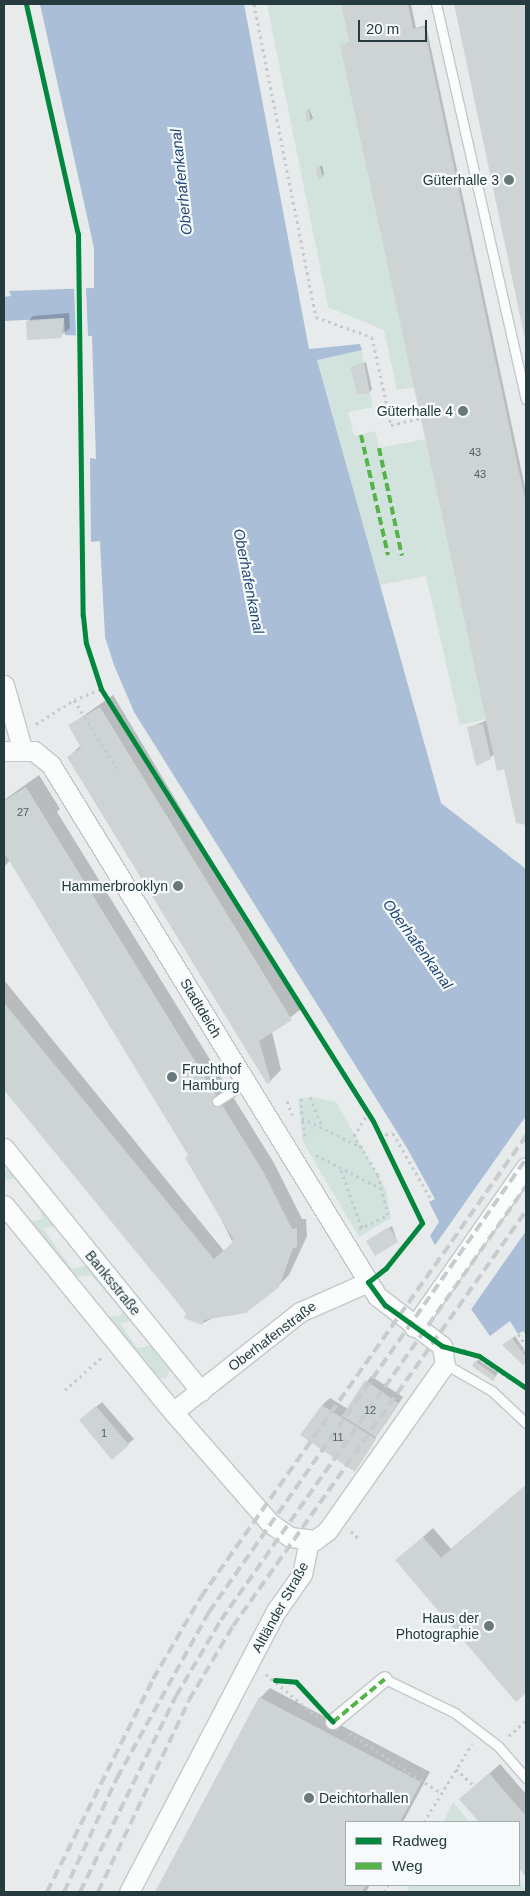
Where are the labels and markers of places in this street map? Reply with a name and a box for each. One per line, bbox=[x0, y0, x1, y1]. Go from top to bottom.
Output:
place label: Güterhalle 3 bbox=[423, 172, 499, 188]
marker: Güterhalle 3 bbox=[503, 174, 515, 186]
place label: Güterhalle 4 bbox=[377, 403, 453, 419]
marker: Güterhalle 4 bbox=[457, 405, 469, 417]
place label: Hammerbrooklyn bbox=[61, 878, 168, 894]
marker: Hammerbrooklyn bbox=[172, 880, 184, 892]
place label: Fruchthof Hamburg bbox=[182, 1061, 241, 1094]
marker: Fruchthof Hamburg bbox=[166, 1071, 178, 1083]
place label: Haus der Photographie bbox=[396, 1610, 479, 1642]
marker: Haus der Photographie bbox=[483, 1620, 495, 1632]
place label: Deichtorhallen bbox=[319, 1790, 408, 1806]
marker: Deichtorhallen bbox=[303, 1792, 315, 1804]

